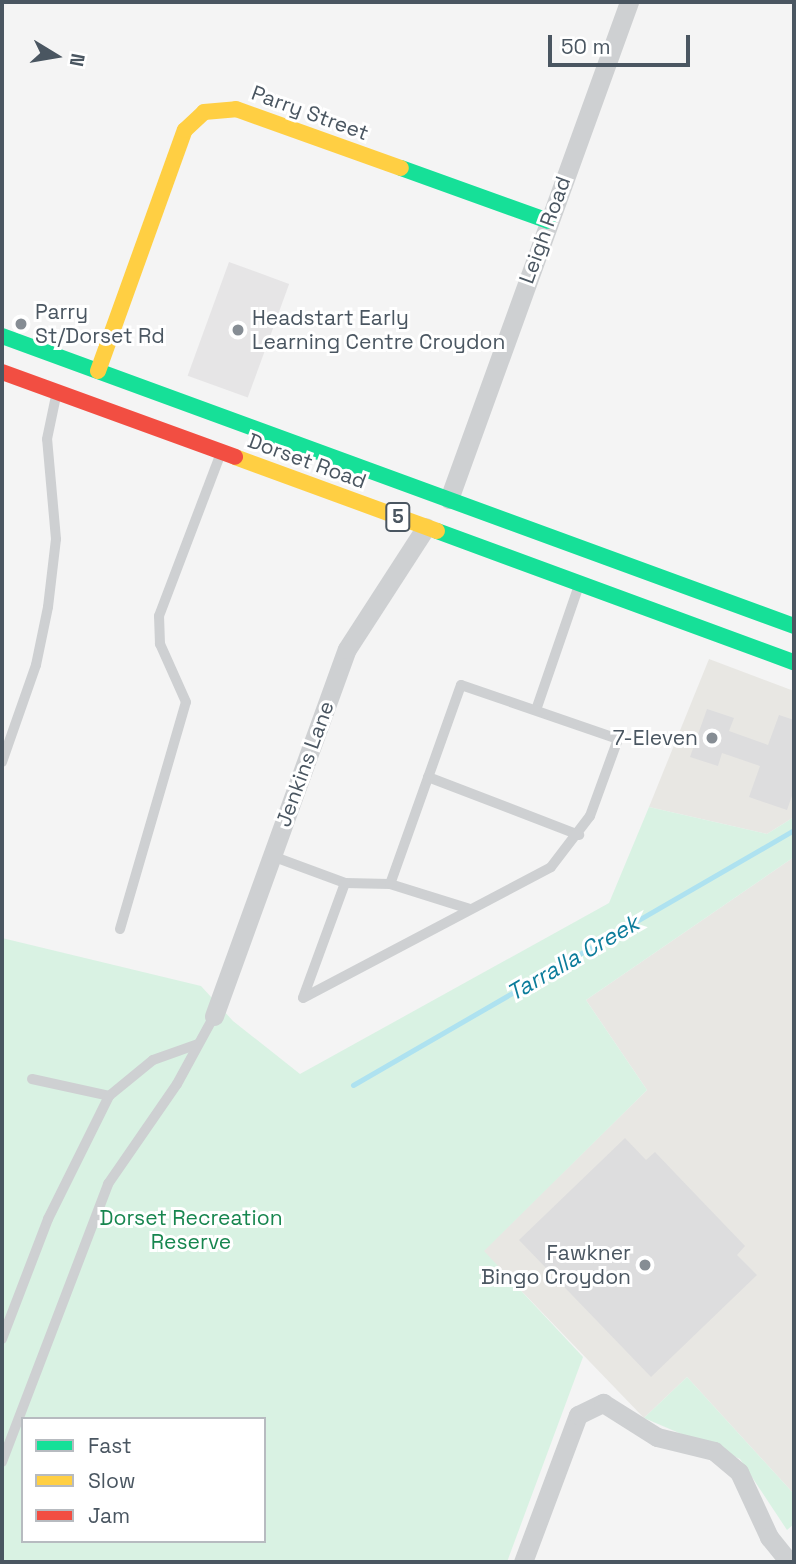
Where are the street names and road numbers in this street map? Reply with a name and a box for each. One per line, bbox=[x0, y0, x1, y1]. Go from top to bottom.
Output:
street label: Parry Street bbox=[248, 80, 372, 146]
street label: Leigh Road bbox=[514, 173, 576, 287]
street label: Dorset Road bbox=[244, 428, 370, 494]
road number: 5 bbox=[384, 502, 412, 532]
street label: Jenkins Lane bbox=[271, 698, 339, 830]

